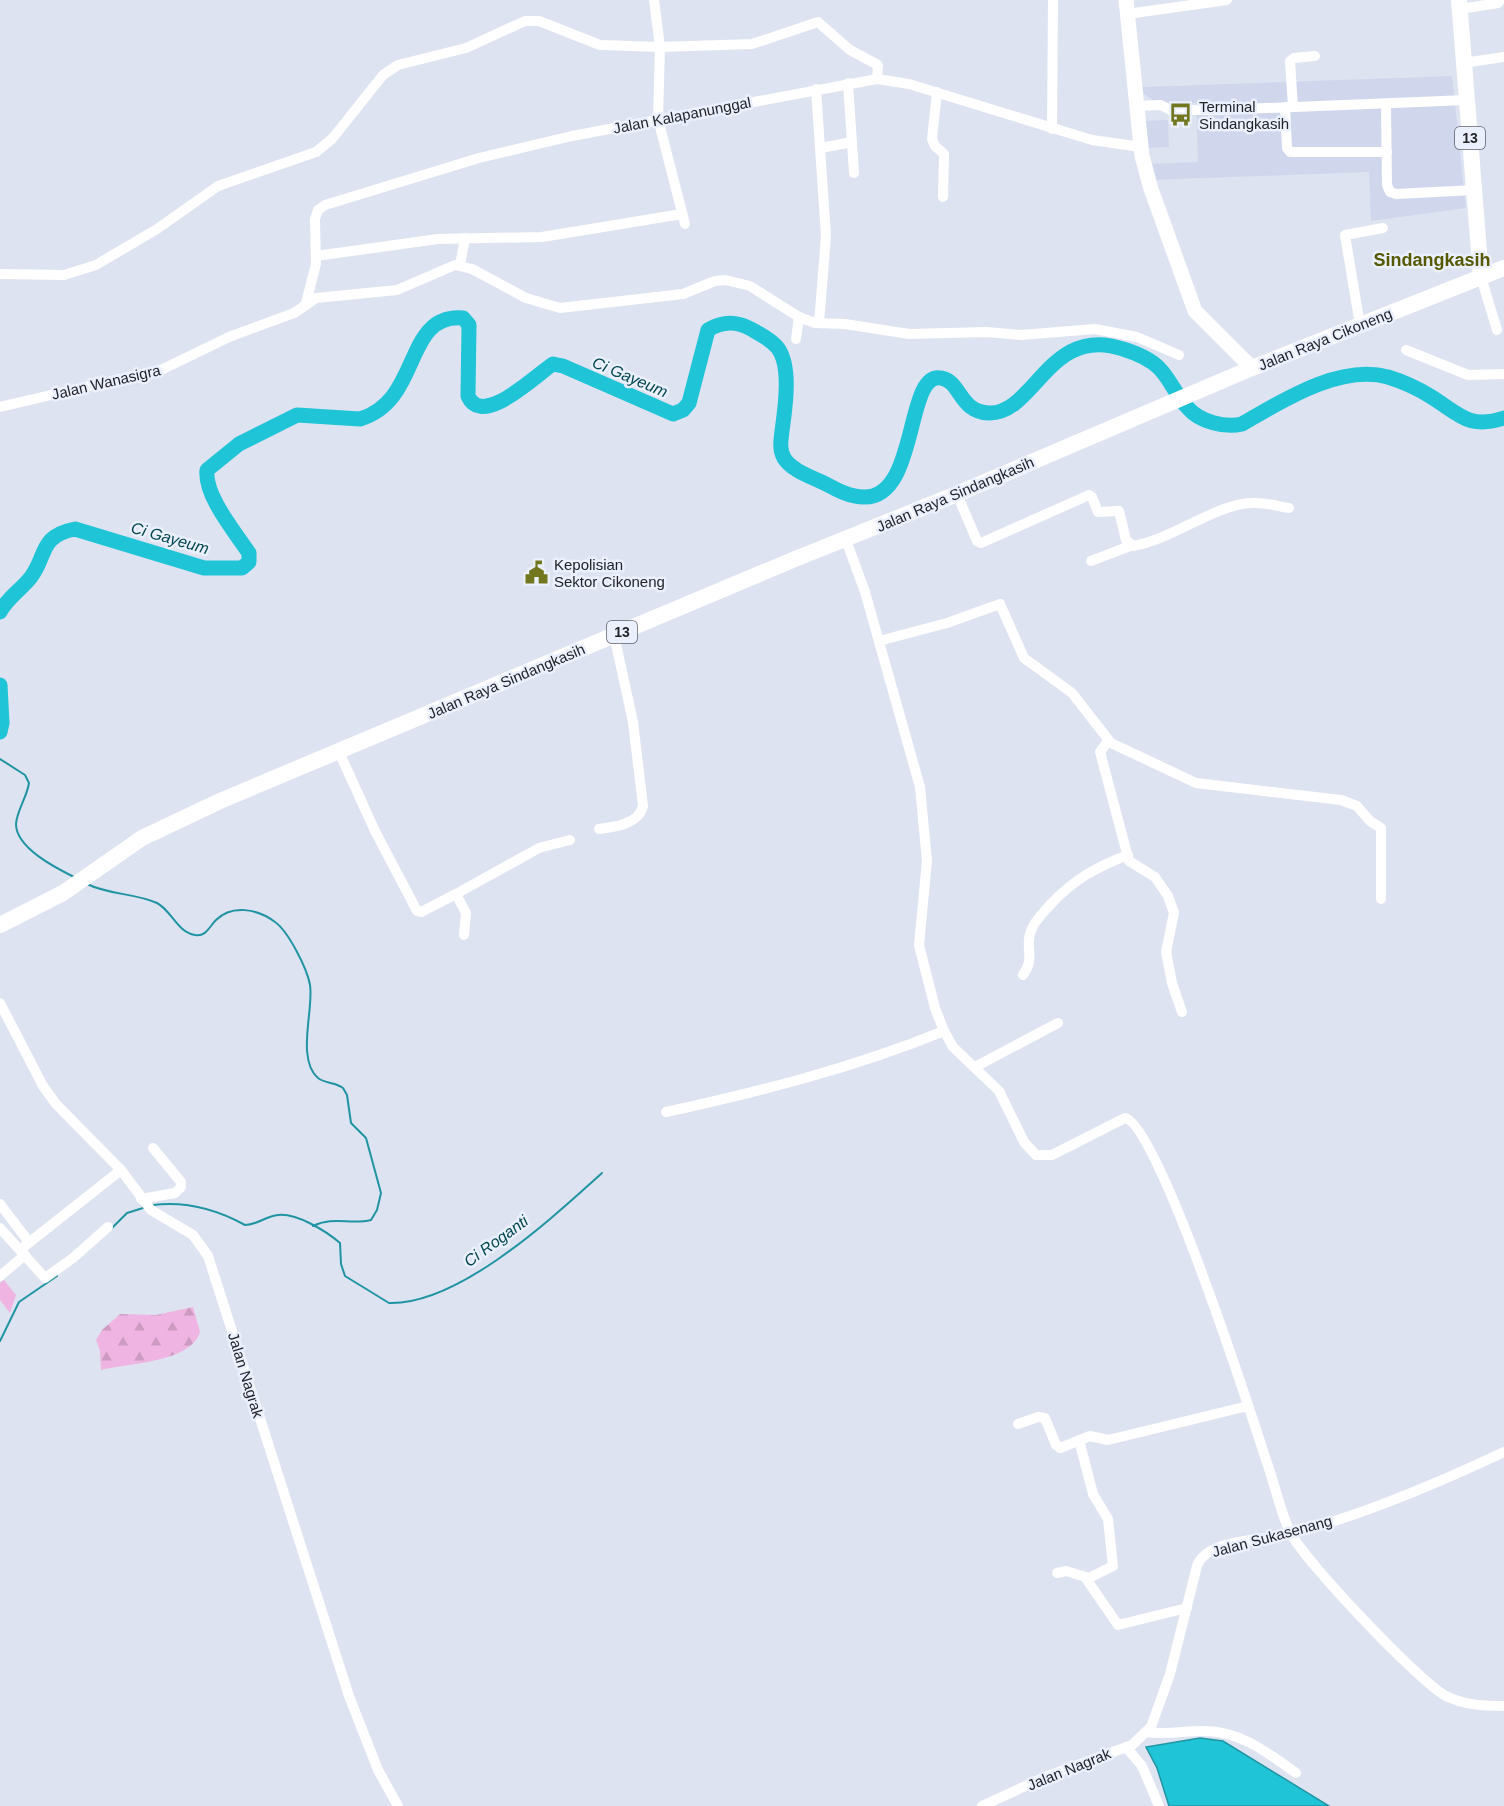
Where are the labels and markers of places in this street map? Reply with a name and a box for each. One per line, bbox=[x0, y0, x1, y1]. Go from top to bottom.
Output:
place label: Terminal Sindangkasih bbox=[1199, 98, 1289, 132]
bus stop icon: Terminal Sindangkasih bbox=[1168, 102, 1194, 128]
place label: Kepolisian Sektor Cikoneng bbox=[554, 556, 665, 590]
public building icon: Kepolisian Sektor Cikoneng bbox=[523, 560, 549, 586]

